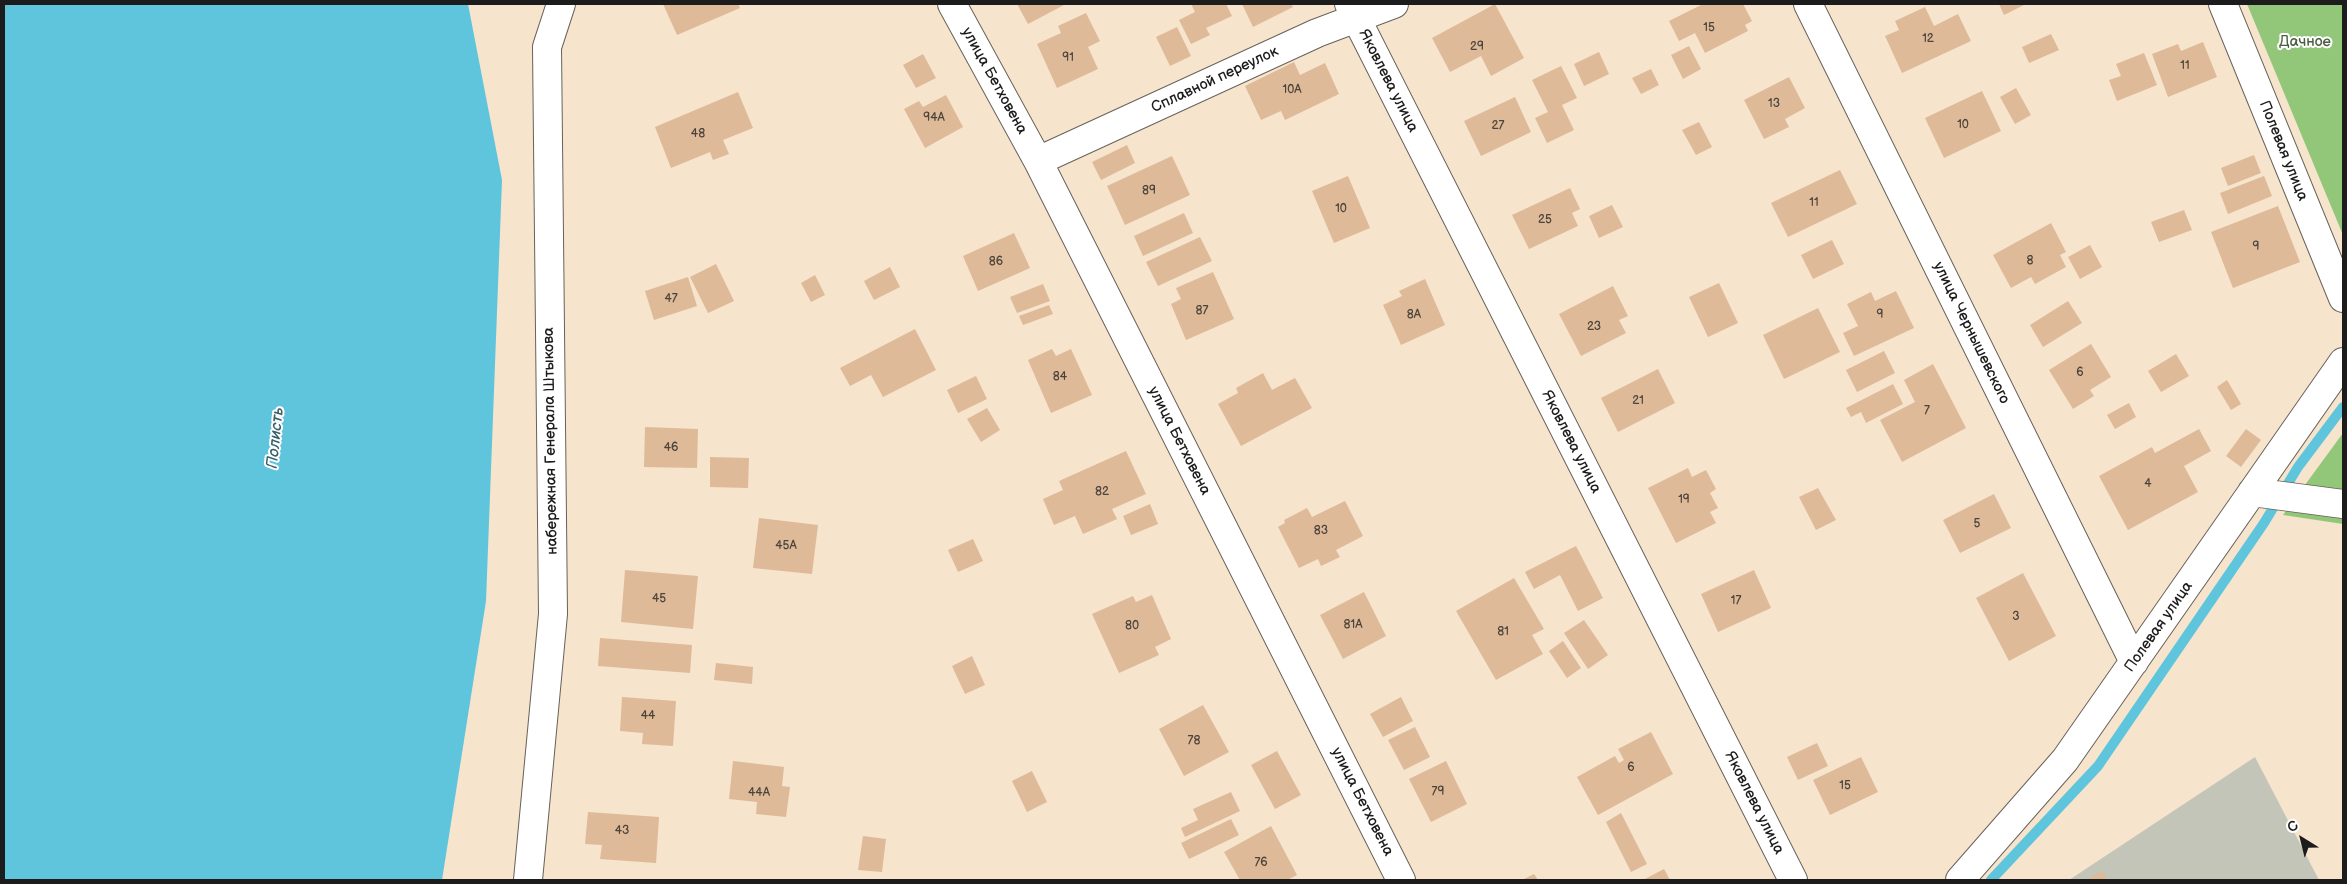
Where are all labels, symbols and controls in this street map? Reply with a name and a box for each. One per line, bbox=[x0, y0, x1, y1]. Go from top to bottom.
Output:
house number: 15 bbox=[1703, 21, 1715, 35]
street label: улица Бетховена bbox=[957, 24, 1031, 138]
street label: Яковлева улица bbox=[1354, 27, 1422, 135]
house number: 12 bbox=[1922, 32, 1934, 46]
park label: Дачное bbox=[2279, 33, 2331, 51]
house number: 29 bbox=[1470, 40, 1484, 54]
street label: Сплавной переулок bbox=[1149, 43, 1281, 117]
house number: 91 bbox=[1062, 51, 1074, 65]
house number: 11 bbox=[2180, 59, 2190, 73]
house number: 10А bbox=[1283, 83, 1301, 97]
house number: 13 bbox=[1768, 97, 1780, 111]
street label: Полевая улица bbox=[2255, 98, 2311, 204]
house number: 94А bbox=[923, 111, 945, 125]
house number: 10 bbox=[1957, 118, 1969, 132]
house number: 27 bbox=[1492, 119, 1504, 133]
house number: 48 bbox=[691, 127, 705, 141]
house number: 89 bbox=[1142, 184, 1156, 198]
house number: 11 bbox=[1809, 196, 1819, 210]
house number: 10 bbox=[1335, 202, 1347, 216]
house number: 25 bbox=[1538, 213, 1552, 227]
house number: 9 bbox=[2253, 240, 2259, 254]
house number: 8 bbox=[2027, 254, 2033, 268]
house number: 86 bbox=[989, 255, 1003, 269]
street label: улица Чернышевского bbox=[1929, 259, 2013, 407]
house number: 47 bbox=[664, 292, 678, 306]
house number: 87 bbox=[1196, 304, 1208, 318]
house number: 8А bbox=[1407, 308, 1421, 322]
house number: 9 bbox=[1877, 308, 1883, 322]
house number: 23 bbox=[1587, 320, 1601, 334]
street label: набережная Генерала Штыкова bbox=[540, 327, 562, 555]
house number: 6 bbox=[2076, 366, 2084, 380]
house number: 84 bbox=[1053, 370, 1067, 384]
street label: улица Бетховена bbox=[1144, 384, 1214, 498]
street label: Яковлева улица bbox=[1537, 388, 1605, 496]
house number: 21 bbox=[1632, 394, 1644, 408]
house number: 7 bbox=[1924, 404, 1930, 418]
water label: Полисть bbox=[263, 406, 289, 470]
house number: 46 bbox=[664, 441, 678, 455]
house number: 4 bbox=[2144, 477, 2152, 491]
house number: 82 bbox=[1095, 485, 1109, 499]
house number: 19 bbox=[1678, 493, 1690, 507]
house number: 5 bbox=[1974, 517, 1980, 531]
house number: 83 bbox=[1314, 524, 1328, 538]
house number: 45А bbox=[775, 539, 797, 553]
street label: Полевая улица bbox=[2121, 578, 2197, 676]
house number: 45 bbox=[652, 592, 666, 606]
house number: 17 bbox=[1731, 594, 1741, 608]
house number: 3 bbox=[2012, 610, 2020, 624]
house number: 81А bbox=[1344, 618, 1362, 632]
house number: 80 bbox=[1125, 619, 1139, 633]
house number: 81 bbox=[1497, 625, 1509, 639]
house number: 44 bbox=[641, 709, 655, 723]
house number: 78 bbox=[1188, 734, 1200, 748]
street label: улица Бетховена bbox=[1327, 745, 1397, 859]
street label: Яковлева улица bbox=[1720, 749, 1788, 857]
house number: 6 bbox=[1627, 761, 1635, 775]
house number: 15 bbox=[1839, 779, 1851, 793]
house number: 79 bbox=[1432, 785, 1444, 799]
house number: 44А bbox=[748, 786, 770, 800]
north arrow bbox=[2277, 814, 2327, 864]
text: С bbox=[2284, 817, 2302, 836]
house number: 43 bbox=[615, 824, 629, 838]
house number: 76 bbox=[1254, 856, 1268, 870]

